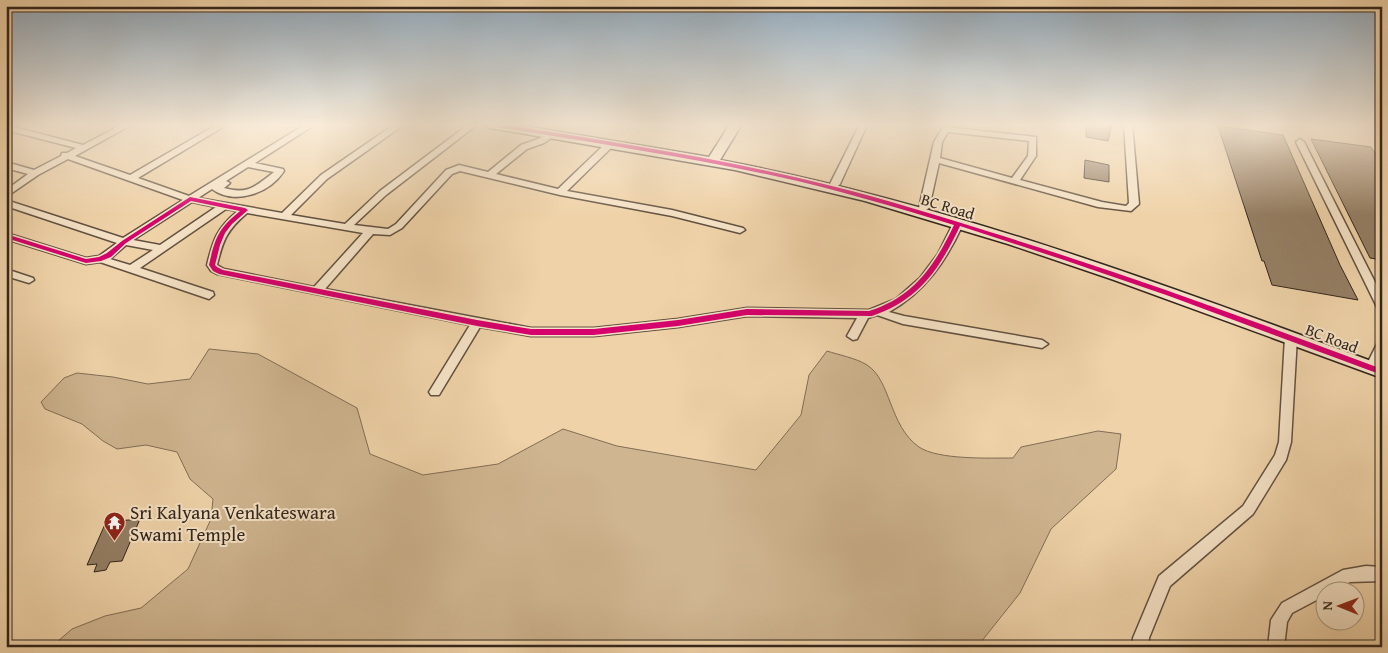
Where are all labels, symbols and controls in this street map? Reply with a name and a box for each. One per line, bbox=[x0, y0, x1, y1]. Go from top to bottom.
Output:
street label: BC Road bbox=[918, 187, 978, 226]
street label: BC Road bbox=[1302, 317, 1362, 359]
place label: Sri Kalyana Venkateswara Swami Temple bbox=[130, 498, 336, 548]
temple icon: Sri Kalyana Venkateswara Swami Temple bbox=[102, 511, 126, 542]
north arrow bbox=[1316, 580, 1366, 630]
text: N bbox=[1317, 600, 1337, 611]

